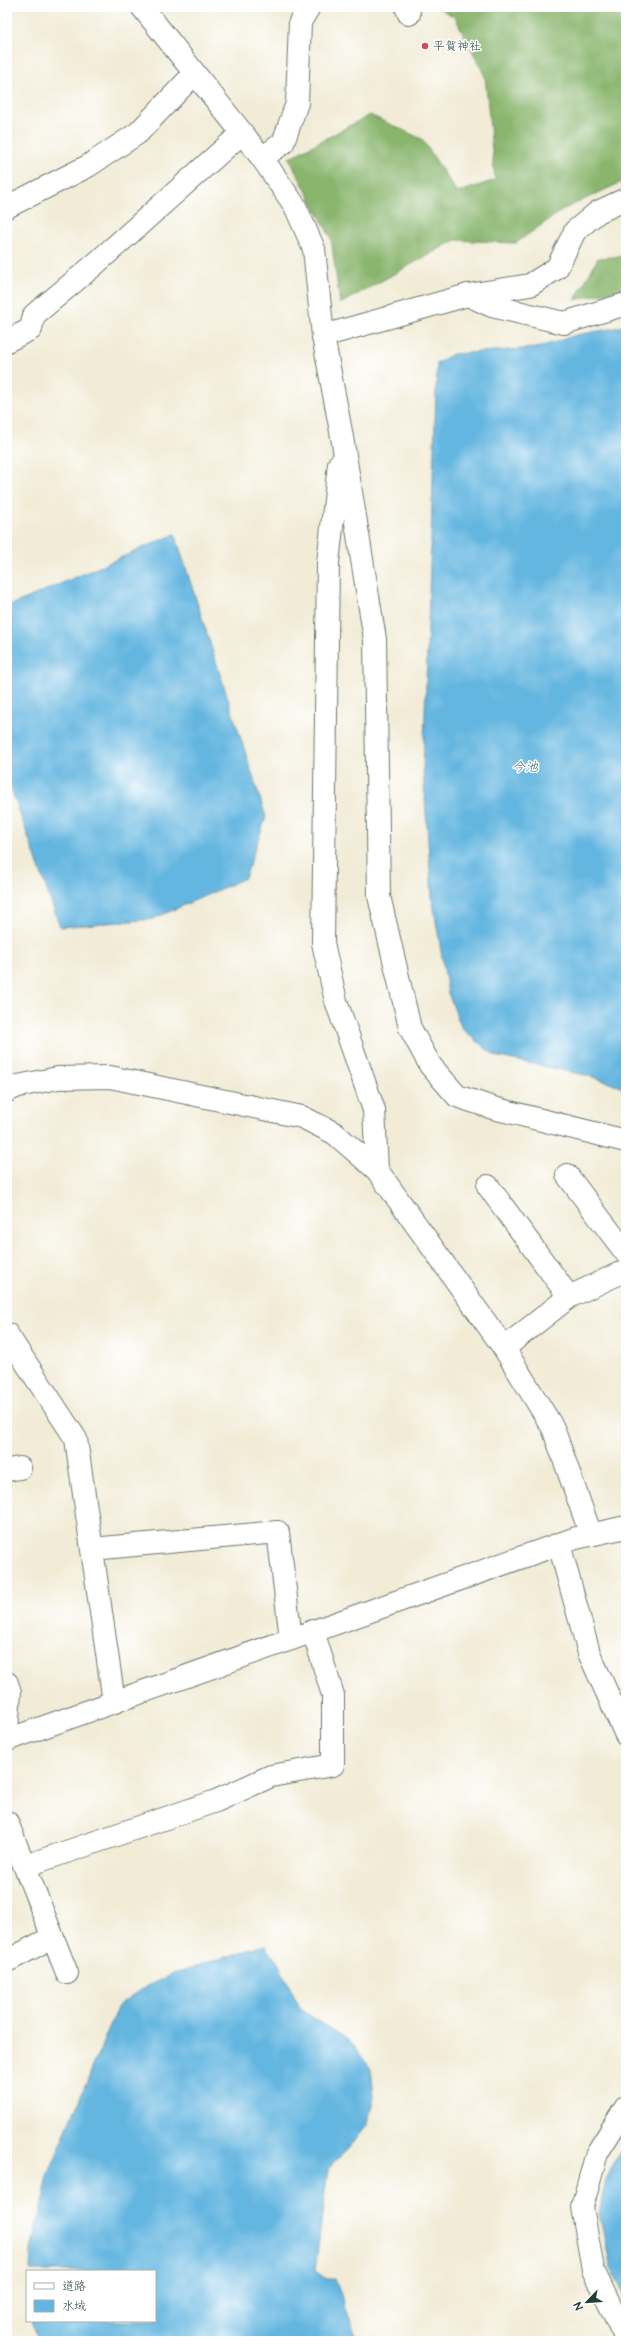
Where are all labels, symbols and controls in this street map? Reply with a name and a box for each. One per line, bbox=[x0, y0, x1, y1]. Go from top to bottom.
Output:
place label: 平賀神社 bbox=[433, 38, 481, 55]
marker: 平賀神社 bbox=[420, 41, 430, 51]
water label: 今池 bbox=[512, 758, 539, 776]
legend bbox=[26, 2270, 156, 2322]
text: 道路 bbox=[62, 2278, 86, 2295]
north arrow bbox=[567, 2282, 607, 2322]
text: 水域 bbox=[62, 2298, 86, 2315]
text: N bbox=[570, 2300, 587, 2312]

